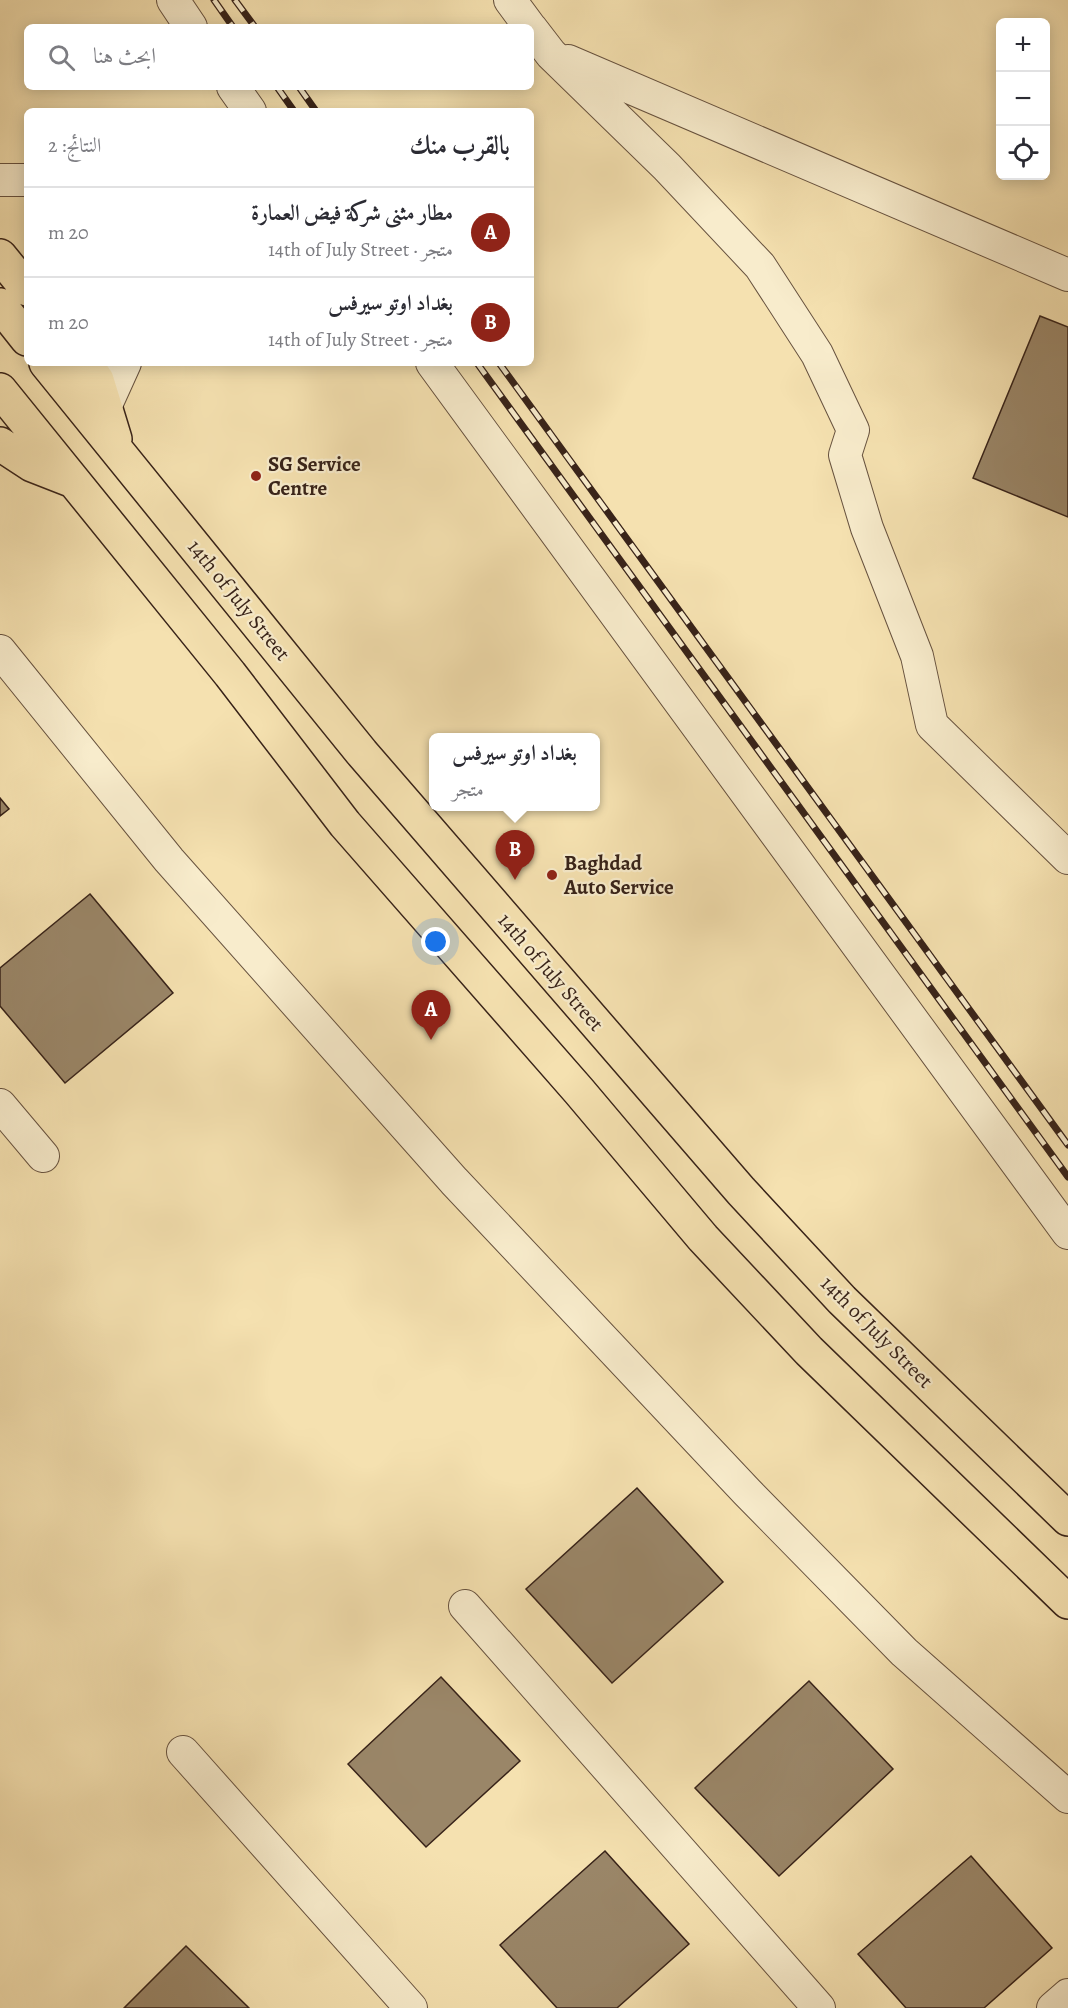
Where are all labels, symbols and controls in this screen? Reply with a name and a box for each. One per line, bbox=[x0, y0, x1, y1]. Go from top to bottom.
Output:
map controls bbox=[996, 18, 1050, 180]
button: + bbox=[996, 18, 1050, 72]
search box bbox=[24, 24, 534, 90]
icon: search bbox=[45, 41, 78, 74]
text: ابحث هنا bbox=[93, 41, 156, 71]
button: − bbox=[996, 72, 1050, 126]
button: locate bbox=[996, 126, 1050, 180]
text: بالقرب منك bbox=[409, 128, 510, 163]
text: النتائج: 2 bbox=[48, 132, 101, 159]
text: مطار مثنى شركة فيض العمارة bbox=[251, 198, 453, 228]
text: 20 m bbox=[48, 219, 89, 246]
text: A bbox=[484, 219, 497, 246]
text: متجر · 14th of July Street bbox=[268, 236, 453, 263]
text: بغداد اوتو سيرفس bbox=[328, 288, 453, 318]
text: 20 m bbox=[48, 309, 89, 336]
text: B bbox=[484, 309, 497, 336]
text: متجر · 14th of July Street bbox=[268, 326, 453, 353]
place label: SG Service Centre bbox=[268, 450, 361, 502]
marker: SG Service Centre bbox=[249, 469, 263, 483]
street label: 14th of July Street bbox=[181, 534, 297, 667]
popup bbox=[429, 733, 600, 811]
text: بغداد اوتو سيرفس bbox=[452, 738, 577, 768]
text: متجر bbox=[452, 776, 484, 803]
pin: B bbox=[496, 830, 534, 880]
place label: Baghdad Auto Service bbox=[563, 849, 674, 901]
marker: Baghdad Auto Service bbox=[545, 868, 559, 882]
street label: 14th of July Street bbox=[492, 907, 610, 1037]
your location bbox=[421, 927, 450, 956]
pin: A bbox=[412, 990, 450, 1040]
street label: 14th of July Street bbox=[815, 1270, 939, 1394]

